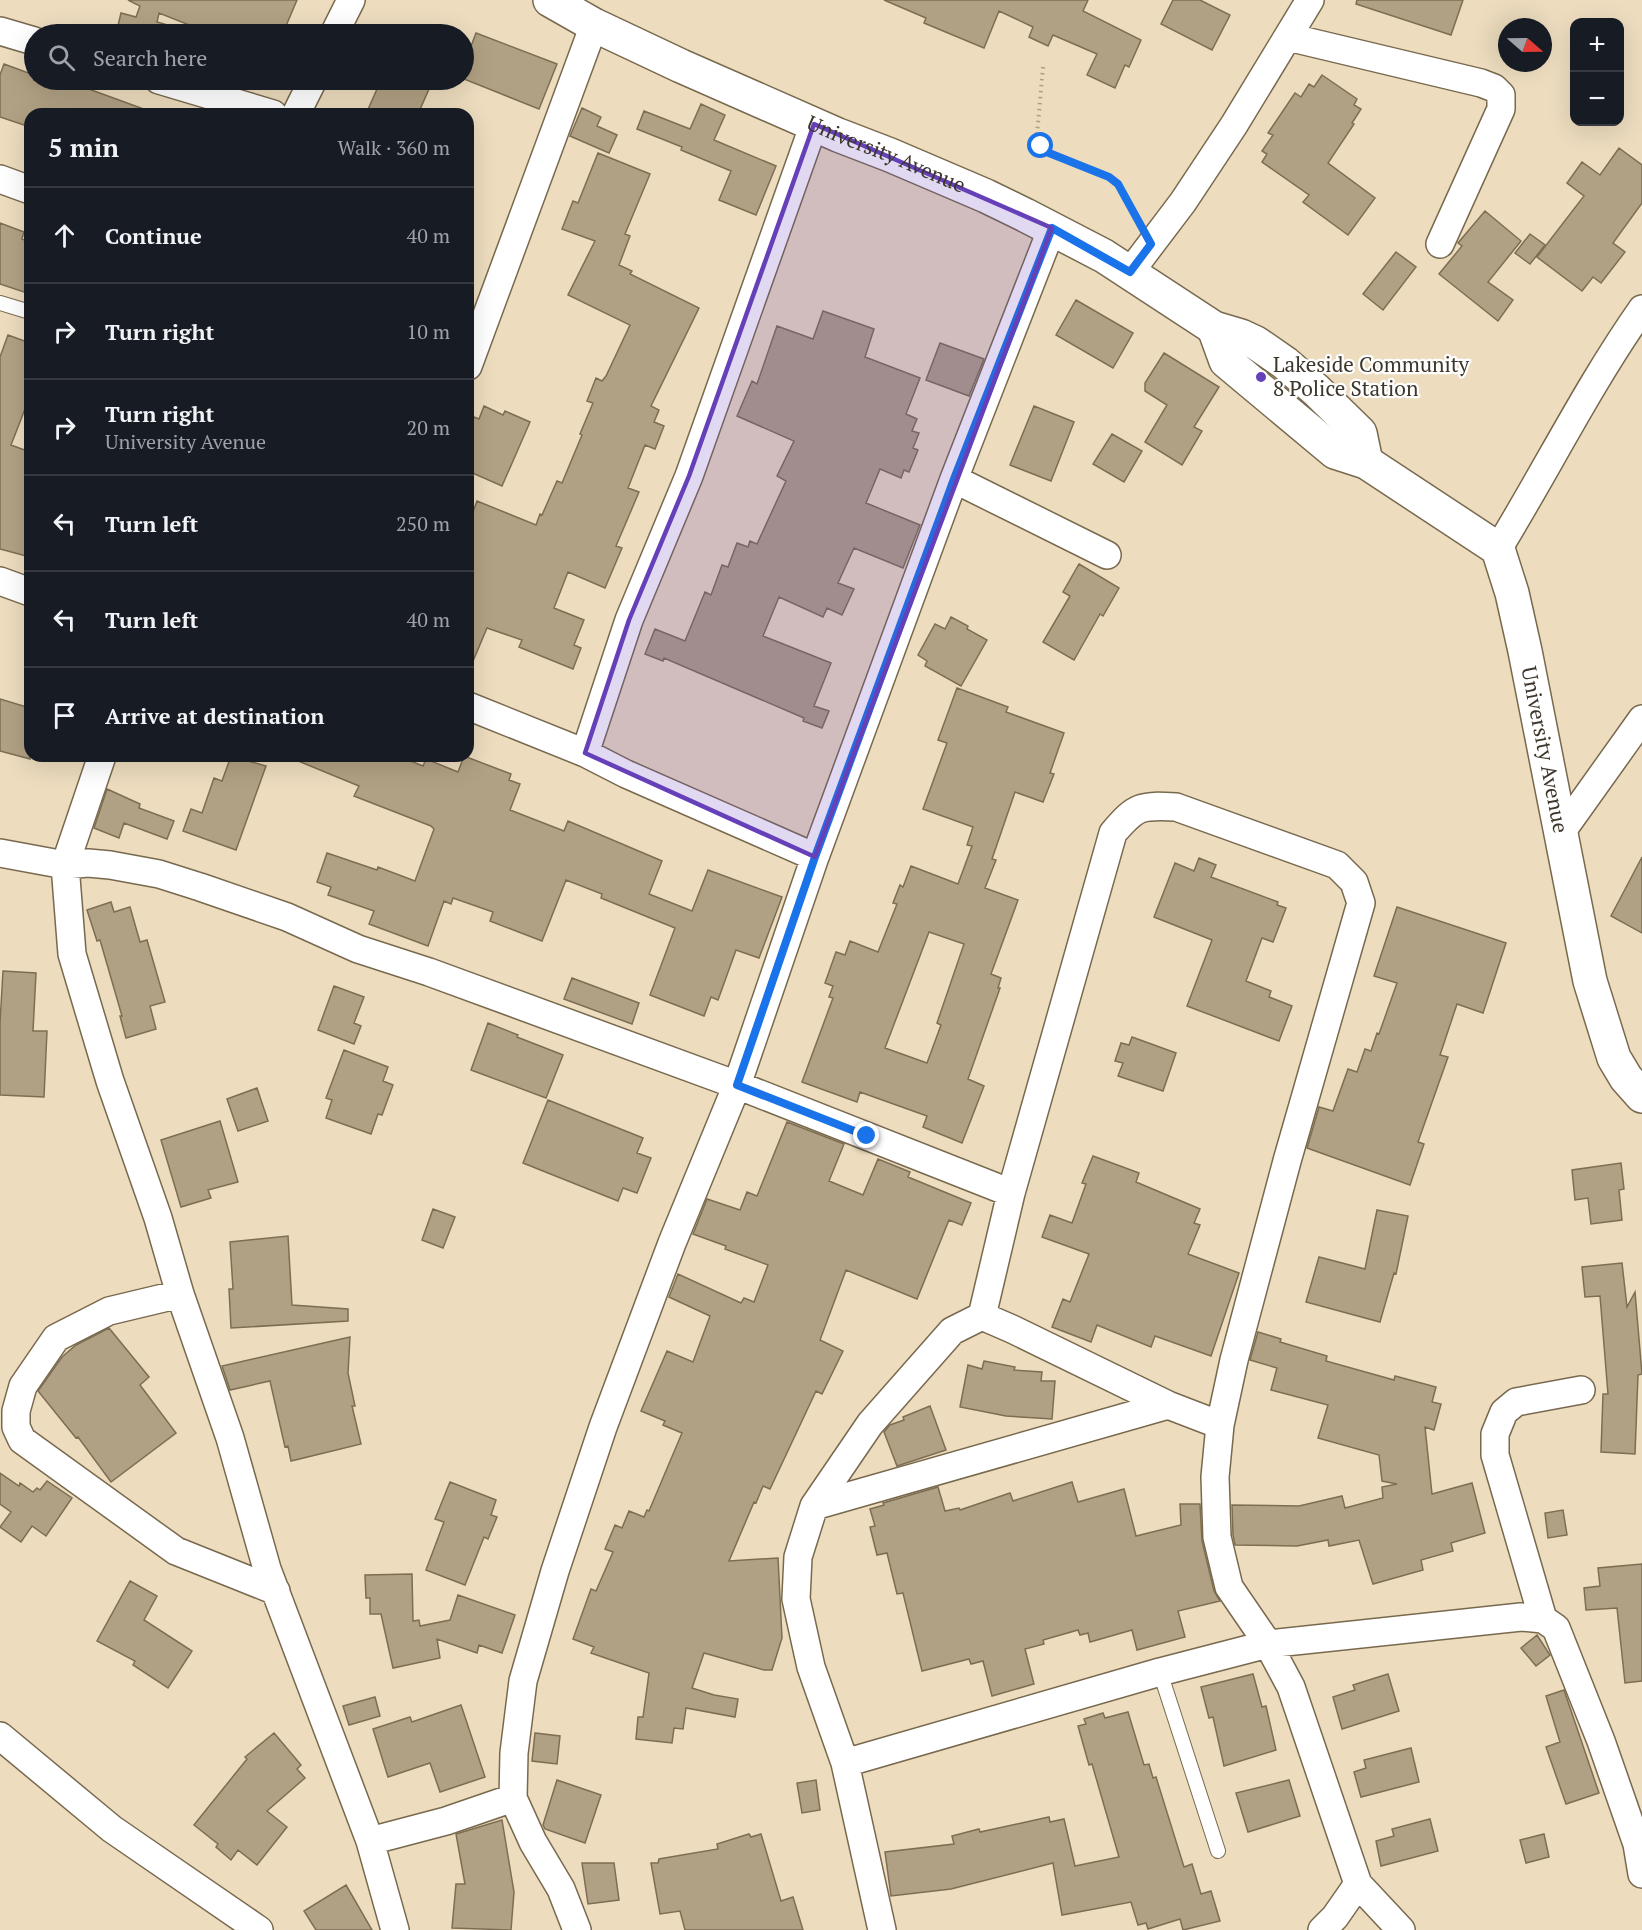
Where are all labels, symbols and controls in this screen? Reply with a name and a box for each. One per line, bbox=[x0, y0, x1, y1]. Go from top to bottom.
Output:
north arrow bbox=[1498, 18, 1552, 72]
map controls bbox=[1570, 18, 1624, 126]
button: + bbox=[1570, 18, 1624, 72]
search box bbox=[24, 24, 474, 90]
icon: search bbox=[45, 41, 78, 74]
text: Search here bbox=[93, 43, 207, 72]
button: − bbox=[1570, 72, 1624, 126]
street label: University Avenue bbox=[803, 108, 970, 199]
text: 5 min bbox=[48, 130, 119, 164]
route start bbox=[1027, 132, 1053, 158]
text: Walk · 360 m bbox=[338, 134, 450, 161]
icon: ahead bbox=[48, 219, 81, 252]
text: Continue bbox=[105, 221, 202, 250]
text: 40 m bbox=[407, 222, 450, 249]
icon: right bbox=[48, 315, 81, 348]
text: Turn right bbox=[105, 317, 214, 346]
text: 10 m bbox=[407, 318, 450, 345]
place label: Lakeside Community 8 Police Station bbox=[1273, 350, 1470, 402]
marker: Lakeside Community 8 Police Station bbox=[1254, 370, 1268, 384]
text: Turn right bbox=[105, 399, 214, 428]
icon: right bbox=[48, 411, 81, 444]
text: 20 m bbox=[407, 414, 450, 441]
text: University Avenue bbox=[105, 428, 266, 455]
icon: left bbox=[48, 507, 81, 540]
text: Turn left bbox=[105, 509, 198, 538]
text: 250 m bbox=[396, 510, 450, 537]
icon: left bbox=[48, 603, 81, 636]
text: Turn left bbox=[105, 605, 198, 634]
text: 40 m bbox=[407, 606, 450, 633]
street label: University Avenue bbox=[1515, 664, 1576, 835]
icon: arrive bbox=[48, 699, 81, 732]
text: Arrive at destination bbox=[105, 701, 324, 730]
route end bbox=[853, 1122, 879, 1148]

